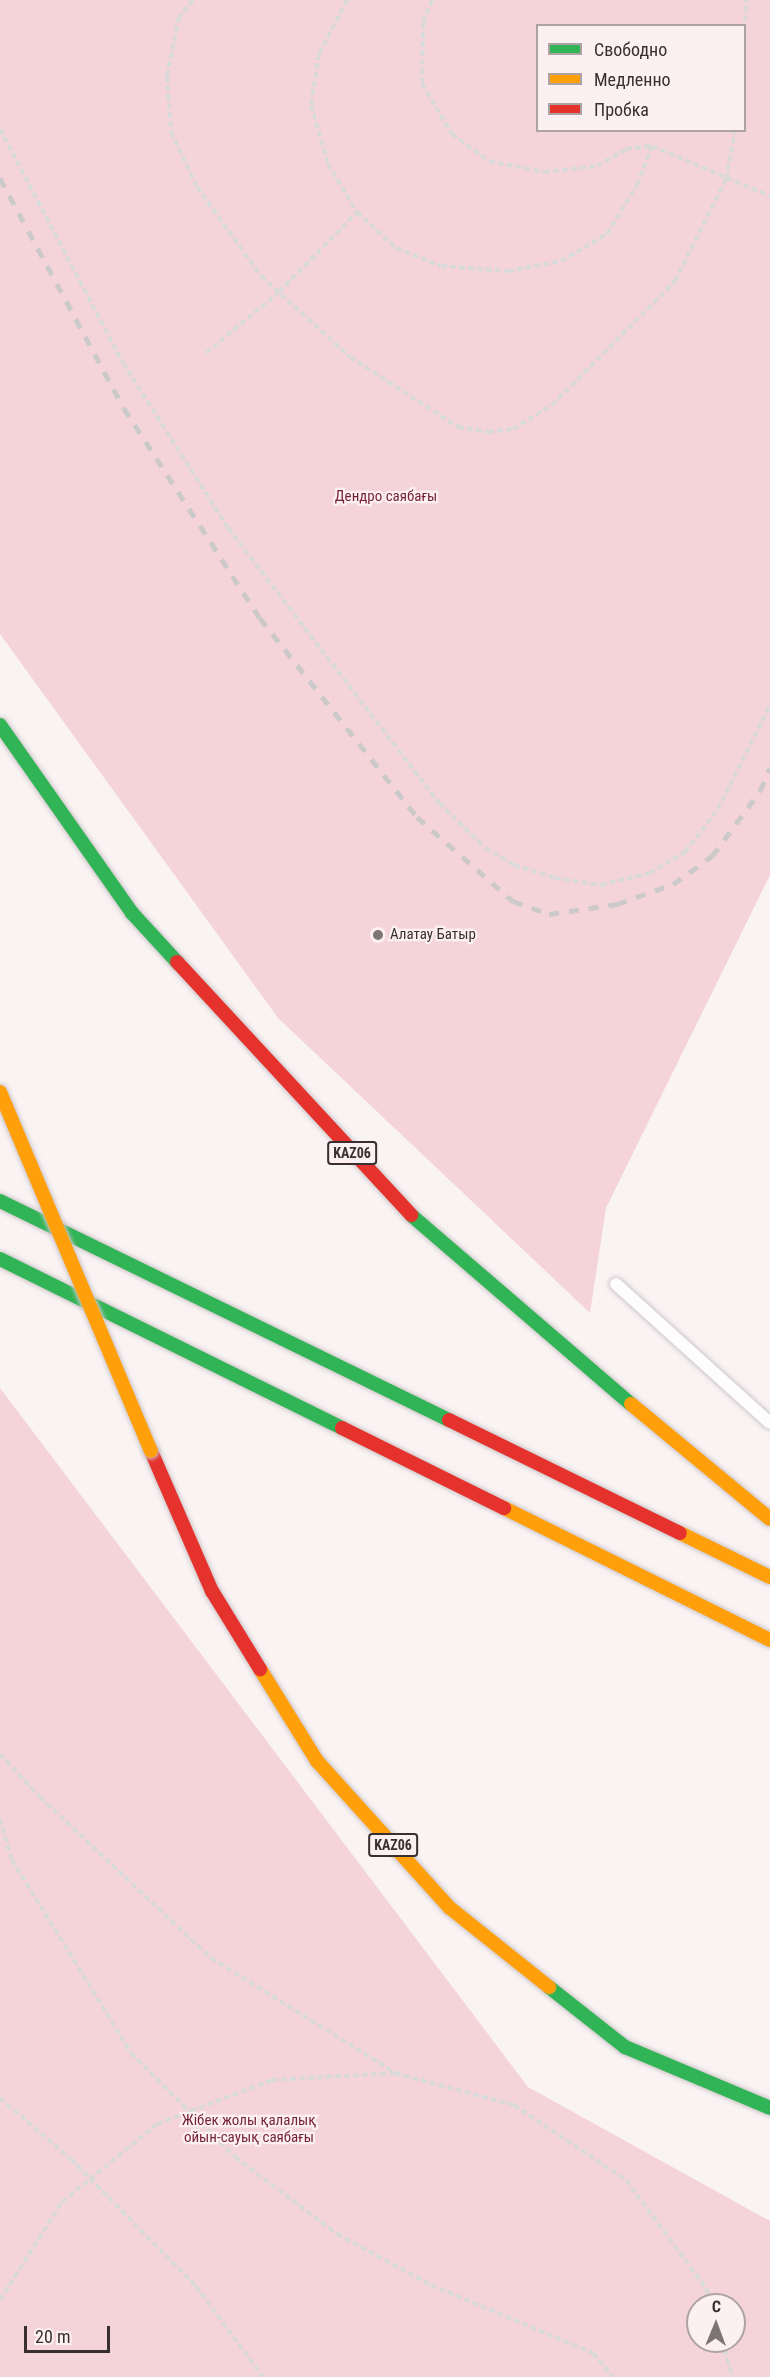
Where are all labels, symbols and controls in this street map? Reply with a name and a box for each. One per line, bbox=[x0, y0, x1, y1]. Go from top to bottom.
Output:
legend bbox=[536, 24, 746, 132]
text: Свободно bbox=[594, 39, 667, 60]
text: Медленно bbox=[594, 69, 671, 90]
text: Пробка bbox=[594, 99, 649, 120]
park label: Дендро саябағы bbox=[335, 488, 437, 506]
place label: Алатау Батыр bbox=[390, 926, 476, 944]
marker: Алатау Батыр bbox=[371, 928, 385, 942]
road number: KАZ06 bbox=[326, 1142, 378, 1164]
road number: KАZ06 bbox=[368, 1834, 418, 1856]
park label: Жібек жолы қалалық ойын-сауық саябағы bbox=[182, 2111, 316, 2146]
north arrow bbox=[686, 2293, 746, 2353]
text: С bbox=[712, 2297, 721, 2316]
scale bar bbox=[27, 2314, 112, 2352]
text: 20 m bbox=[35, 2326, 70, 2347]

